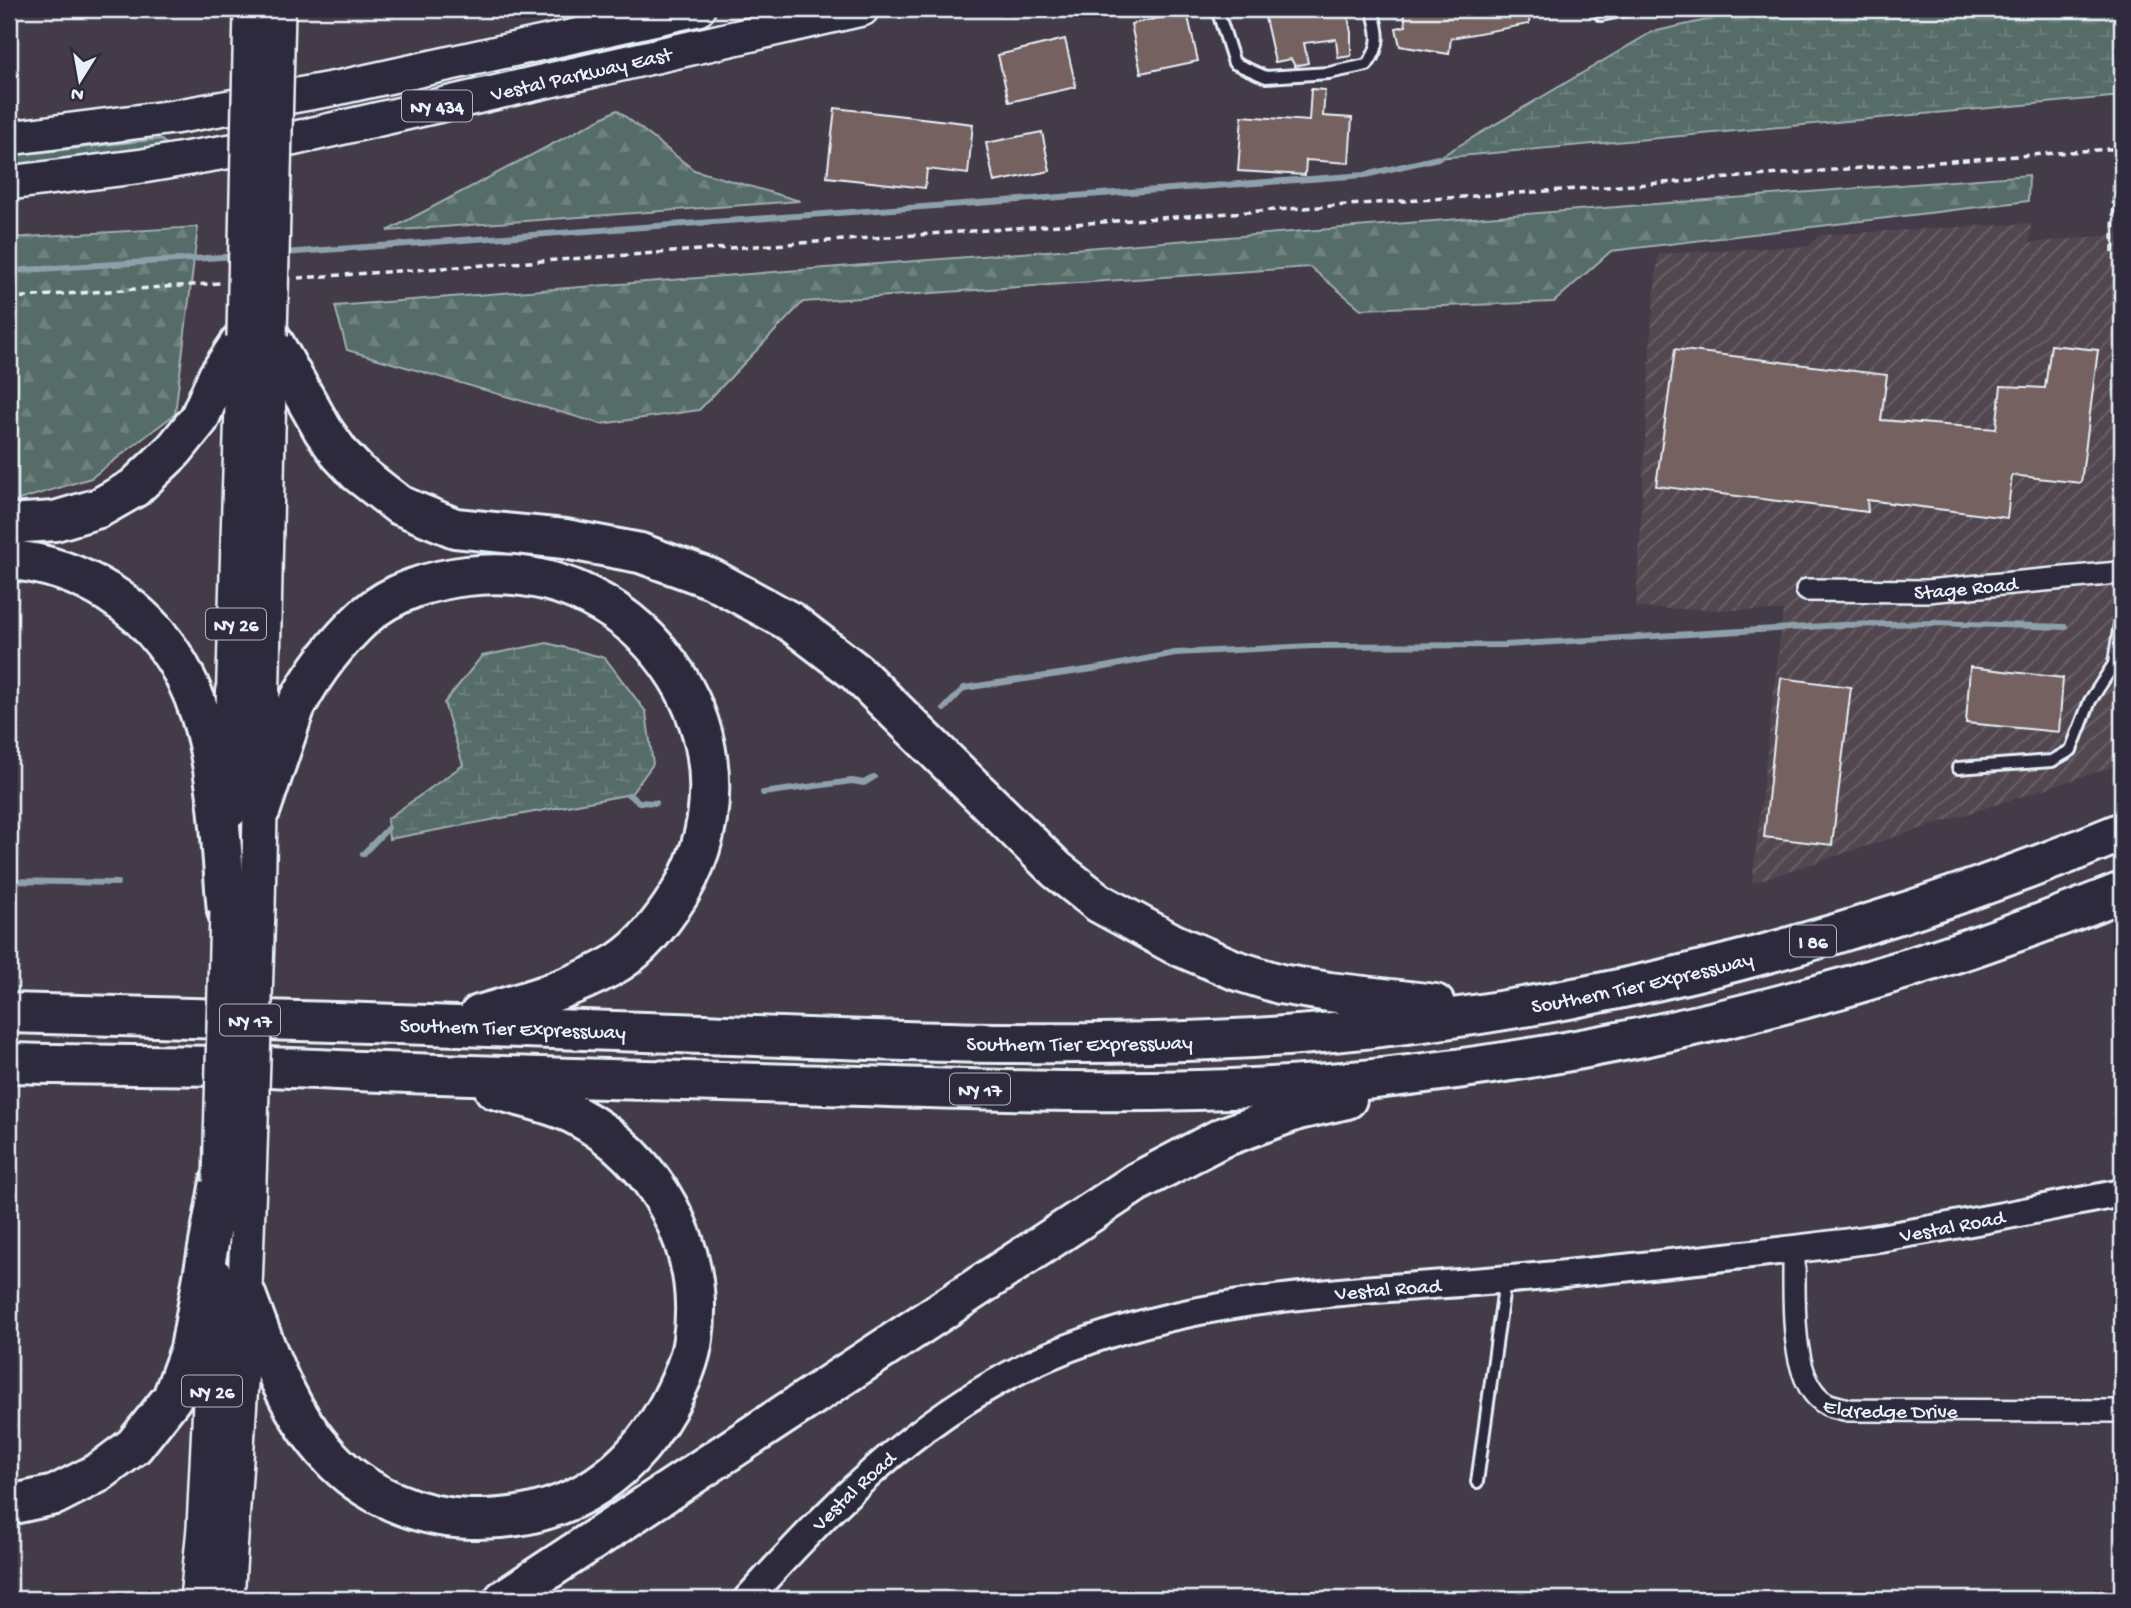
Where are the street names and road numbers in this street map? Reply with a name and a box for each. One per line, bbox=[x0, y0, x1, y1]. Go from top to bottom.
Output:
street label: Vestal Parkway East bbox=[488, 43, 677, 109]
road number: NY 434 bbox=[402, 90, 472, 122]
street label: Stage Road bbox=[1914, 573, 2021, 607]
road number: NY 26 bbox=[206, 608, 266, 639]
road number: I 86 bbox=[1790, 925, 1836, 956]
street label: Southern Tier Expressway bbox=[1530, 949, 1756, 1021]
road number: NY 17 bbox=[220, 1004, 280, 1036]
street label: Southern Tier Expressway bbox=[399, 1015, 626, 1047]
street label: Southern Tier Expressway bbox=[966, 1032, 1193, 1059]
road number: NY 17 bbox=[950, 1074, 1010, 1105]
street label: Vestal Road bbox=[1897, 1207, 2009, 1251]
street label: Vestal Road bbox=[1333, 1275, 1444, 1309]
road number: NY 26 bbox=[182, 1376, 242, 1406]
street label: Eldredge Drive bbox=[1819, 1395, 1959, 1427]
street label: Vestal Road bbox=[808, 1447, 904, 1539]

